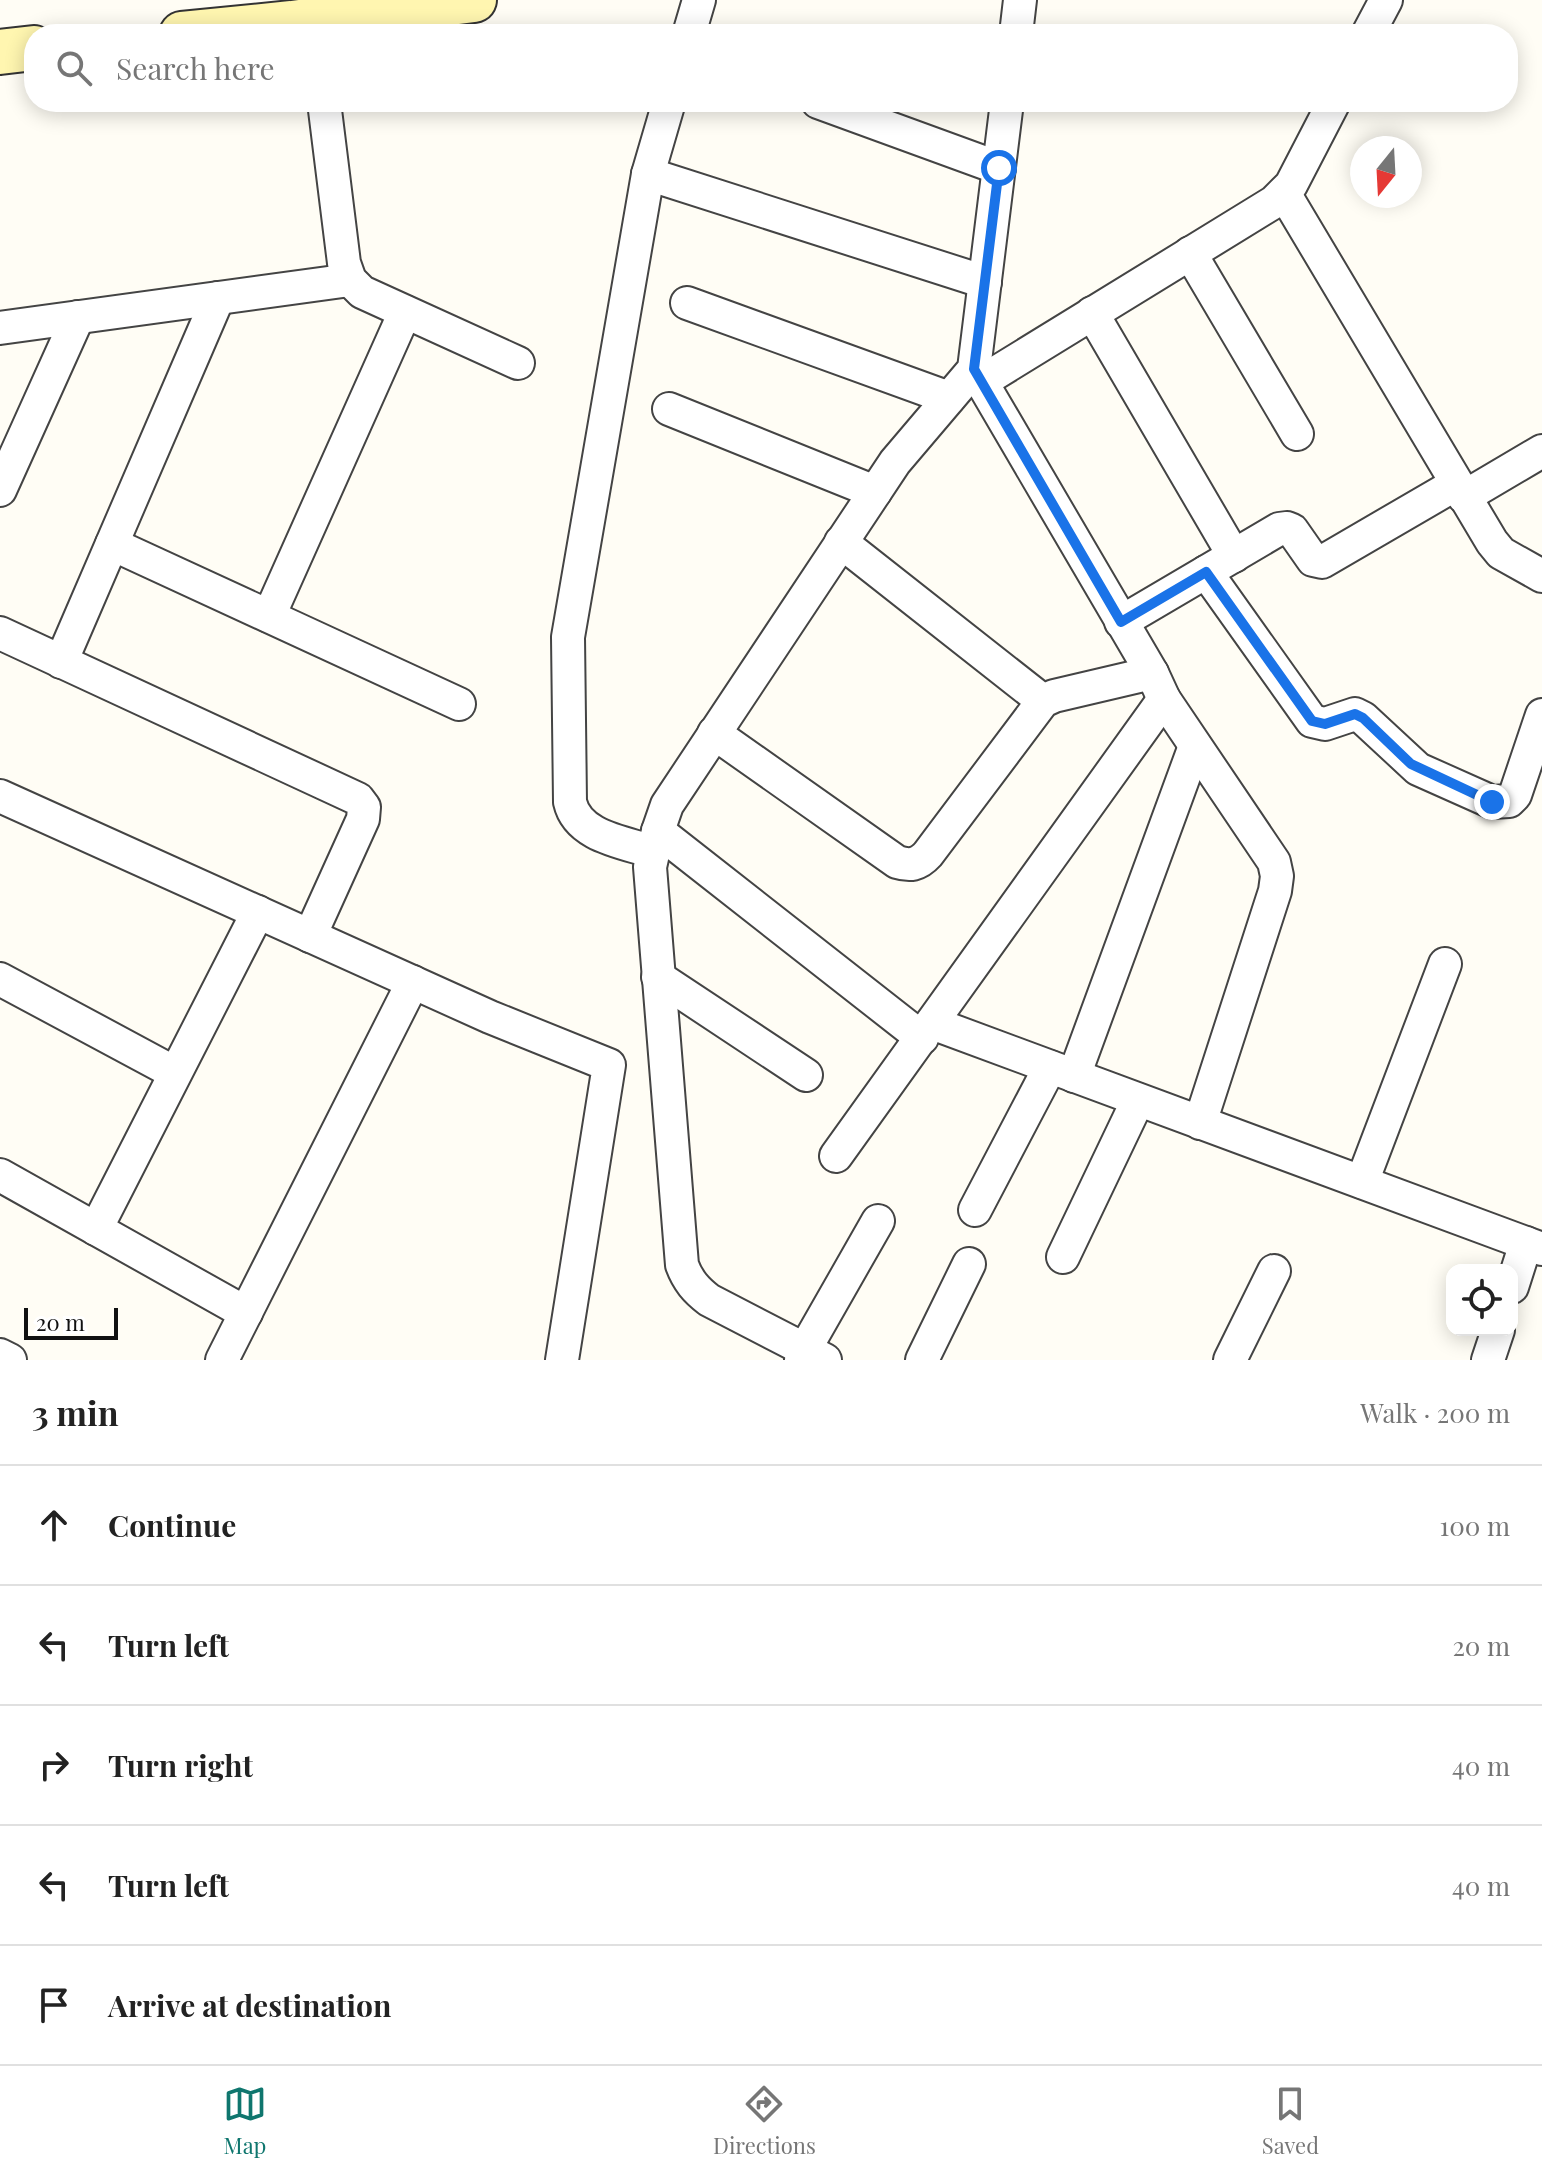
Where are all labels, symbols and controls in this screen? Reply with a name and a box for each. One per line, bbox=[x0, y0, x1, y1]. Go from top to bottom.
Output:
search box bbox=[24, 24, 1518, 112]
icon: search bbox=[52, 46, 96, 90]
text: Search here bbox=[116, 48, 275, 88]
north arrow bbox=[1350, 136, 1422, 208]
route start bbox=[981, 150, 1017, 186]
route end bbox=[1474, 784, 1510, 820]
map controls bbox=[1446, 1264, 1518, 1336]
button: locate bbox=[1446, 1264, 1518, 1336]
scale bar bbox=[24, 1304, 118, 1340]
text: 20 m bbox=[36, 1307, 85, 1337]
text: 3 min bbox=[32, 1389, 119, 1435]
text: Walk · 200 m bbox=[1360, 1395, 1510, 1430]
icon: ahead bbox=[32, 1503, 76, 1547]
text: Continue bbox=[108, 1505, 236, 1545]
text: 100 m bbox=[1440, 1508, 1510, 1543]
icon: left bbox=[32, 1623, 76, 1667]
text: Turn left bbox=[108, 1625, 229, 1665]
text: 20 m bbox=[1452, 1628, 1510, 1663]
icon: right bbox=[32, 1743, 76, 1787]
text: Turn right bbox=[108, 1745, 253, 1785]
text: 40 m bbox=[1452, 1748, 1510, 1783]
icon: left bbox=[32, 1863, 76, 1907]
text: Turn left bbox=[108, 1865, 229, 1905]
text: 40 m bbox=[1452, 1868, 1510, 1903]
icon: arrive bbox=[32, 1983, 76, 2027]
text: Arrive at destination bbox=[108, 1985, 391, 2025]
tab: Map bbox=[223, 2082, 267, 2160]
tab: Directions bbox=[713, 2082, 816, 2160]
tab: Saved bbox=[1262, 2082, 1319, 2160]

